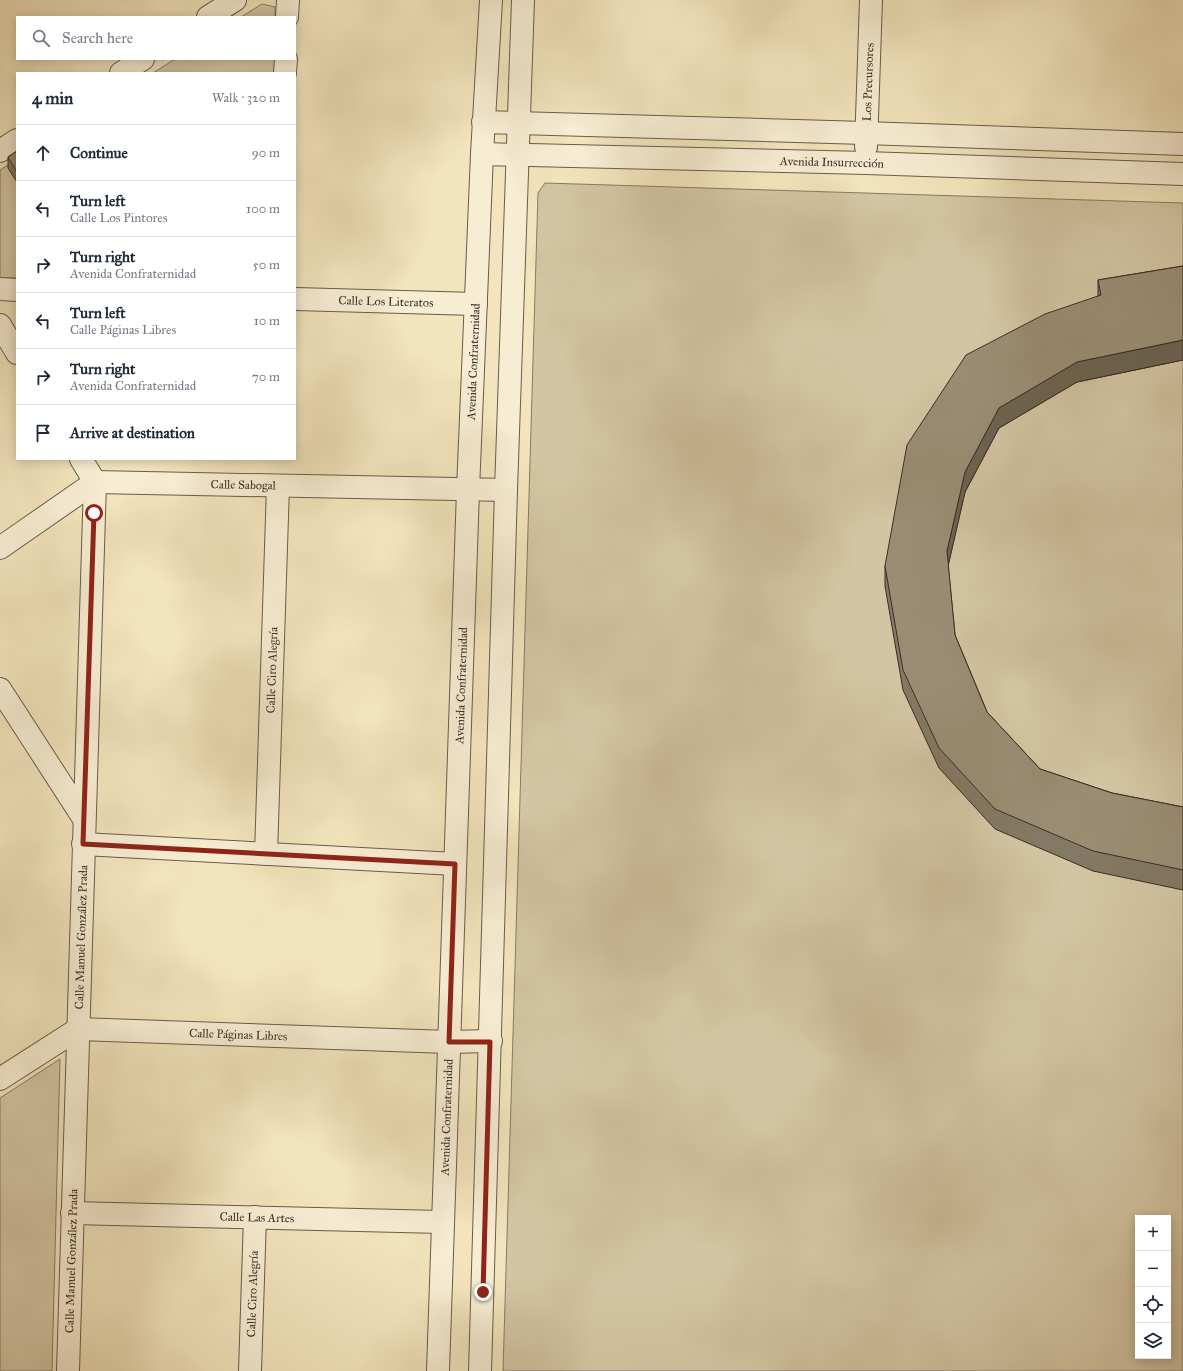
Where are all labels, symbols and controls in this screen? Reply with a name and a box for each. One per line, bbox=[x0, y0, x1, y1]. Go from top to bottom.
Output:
search box bbox=[16, 16, 296, 60]
icon: search bbox=[30, 27, 52, 49]
text: Search here bbox=[62, 29, 133, 47]
street label: Los Precursores bbox=[860, 43, 877, 122]
text: 4 min bbox=[32, 88, 73, 109]
text: Walk · 320 m bbox=[212, 90, 280, 106]
icon: ahead bbox=[32, 142, 54, 164]
text: Continue bbox=[70, 144, 128, 162]
text: 90 m bbox=[252, 145, 280, 161]
street label: Avenida Insurrección bbox=[779, 154, 885, 171]
text: Turn left bbox=[70, 192, 126, 210]
icon: left bbox=[32, 198, 54, 220]
text: 100 m bbox=[246, 201, 280, 217]
text: Calle Los Pintores bbox=[70, 210, 168, 226]
text: Turn right bbox=[70, 248, 135, 266]
icon: right bbox=[32, 254, 54, 276]
text: 50 m bbox=[253, 257, 280, 273]
text: Avenida Confraternidad bbox=[70, 266, 196, 282]
street label: Calle Los Literatos bbox=[338, 293, 434, 310]
street label: Avenida Confraternidad bbox=[464, 303, 483, 421]
text: Turn left bbox=[70, 304, 126, 322]
icon: left bbox=[32, 310, 54, 332]
text: 10 m bbox=[254, 313, 280, 329]
text: Calle Páginas Libres bbox=[70, 322, 176, 338]
text: Turn right bbox=[70, 360, 135, 378]
icon: right bbox=[32, 366, 54, 388]
text: 70 m bbox=[252, 369, 280, 385]
text: Avenida Confraternidad bbox=[70, 378, 196, 394]
icon: arrive bbox=[32, 422, 54, 444]
text: Arrive at destination bbox=[70, 424, 195, 442]
street label: Calle Sabogal bbox=[211, 477, 277, 493]
route start bbox=[85, 504, 103, 522]
street label: Calle Ciro Alegría bbox=[264, 626, 281, 714]
street label: Avenida Confraternidad bbox=[452, 627, 470, 745]
street label: Calle Manuel González Prada bbox=[72, 864, 90, 1010]
street label: Calle Páginas Libres bbox=[189, 1026, 288, 1043]
street label: Avenida Confraternidad bbox=[438, 1059, 456, 1177]
street label: Calle Manuel González Prada bbox=[62, 1188, 81, 1333]
street label: Calle Las Artes bbox=[220, 1210, 294, 1225]
map controls bbox=[1135, 1215, 1171, 1359]
button: + bbox=[1135, 1215, 1171, 1251]
street label: Calle Ciro Alegría bbox=[244, 1250, 261, 1338]
button: − bbox=[1135, 1251, 1171, 1287]
route end bbox=[474, 1283, 492, 1301]
button: locate bbox=[1135, 1287, 1171, 1323]
button: layers bbox=[1135, 1323, 1171, 1359]

